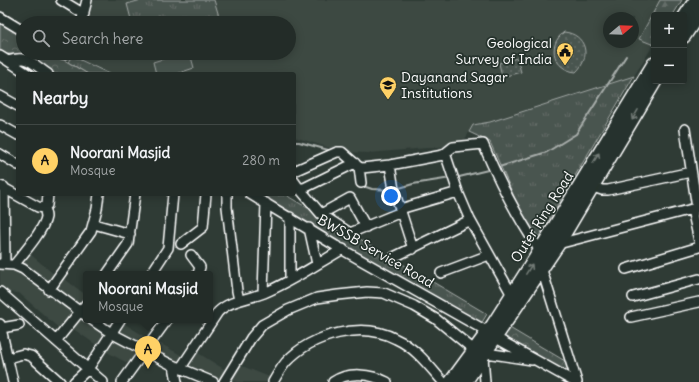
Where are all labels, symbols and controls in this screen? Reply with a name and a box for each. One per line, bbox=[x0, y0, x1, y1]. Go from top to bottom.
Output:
north arrow bbox=[603, 12, 639, 48]
map controls bbox=[651, 12, 687, 84]
button: + bbox=[651, 12, 687, 48]
search box bbox=[16, 16, 296, 60]
icon: search bbox=[30, 27, 52, 49]
text: Search here bbox=[62, 29, 143, 48]
place label: Geological Survey of India bbox=[456, 34, 552, 68]
public building icon: Geological Survey of India bbox=[555, 41, 575, 66]
button: − bbox=[651, 48, 687, 84]
place label: Dayanand Sagar Institutions bbox=[401, 68, 508, 102]
school or university icon: Dayanand Sagar Institutions bbox=[378, 75, 398, 100]
text: Nearby bbox=[32, 87, 88, 109]
one-way arrow bbox=[631, 109, 639, 121]
text: Noorani Masjid bbox=[70, 143, 170, 162]
text: A bbox=[41, 152, 49, 169]
text: 280 m bbox=[242, 152, 280, 169]
one-way arrow bbox=[593, 152, 601, 164]
text: Mosque bbox=[70, 162, 115, 179]
street label: Outer Ring Road bbox=[507, 168, 577, 266]
your location bbox=[381, 186, 401, 206]
street label: BWSSB Service Road bbox=[315, 210, 437, 292]
one-way arrow bbox=[525, 263, 533, 275]
popup bbox=[83, 271, 213, 323]
text: Noorani Masjid bbox=[98, 279, 198, 298]
text: Mosque bbox=[98, 298, 143, 315]
pin: A bbox=[135, 336, 161, 369]

